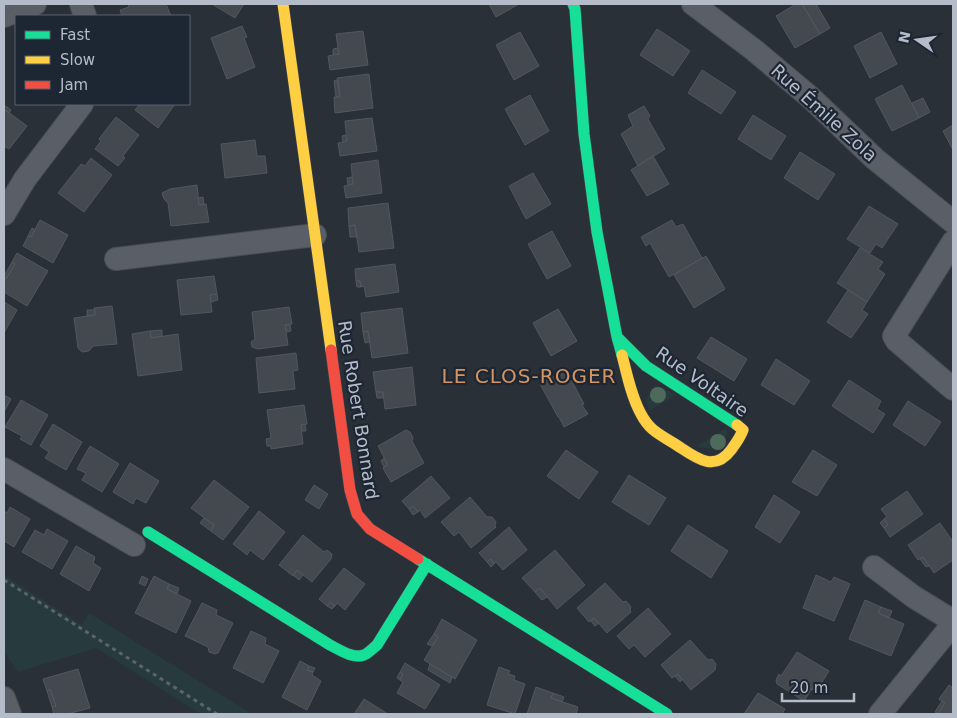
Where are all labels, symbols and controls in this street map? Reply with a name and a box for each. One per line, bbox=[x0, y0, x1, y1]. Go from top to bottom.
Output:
legend bbox=[15, 15, 190, 105]
north arrow bbox=[892, 15, 942, 65]
text: Fast bbox=[60, 26, 90, 44]
text: N bbox=[895, 30, 913, 45]
text: Slow bbox=[60, 51, 95, 69]
street label: Rue Émile Zola bbox=[767, 60, 882, 166]
text: Jam bbox=[59, 76, 88, 94]
street label: Rue Robert Bonnard bbox=[334, 319, 383, 501]
street label: Rue Voltaire bbox=[652, 342, 753, 421]
district label: LE CLOS-ROGER bbox=[442, 364, 616, 388]
scale bar bbox=[782, 670, 854, 702]
text: 20 m bbox=[790, 679, 828, 697]

